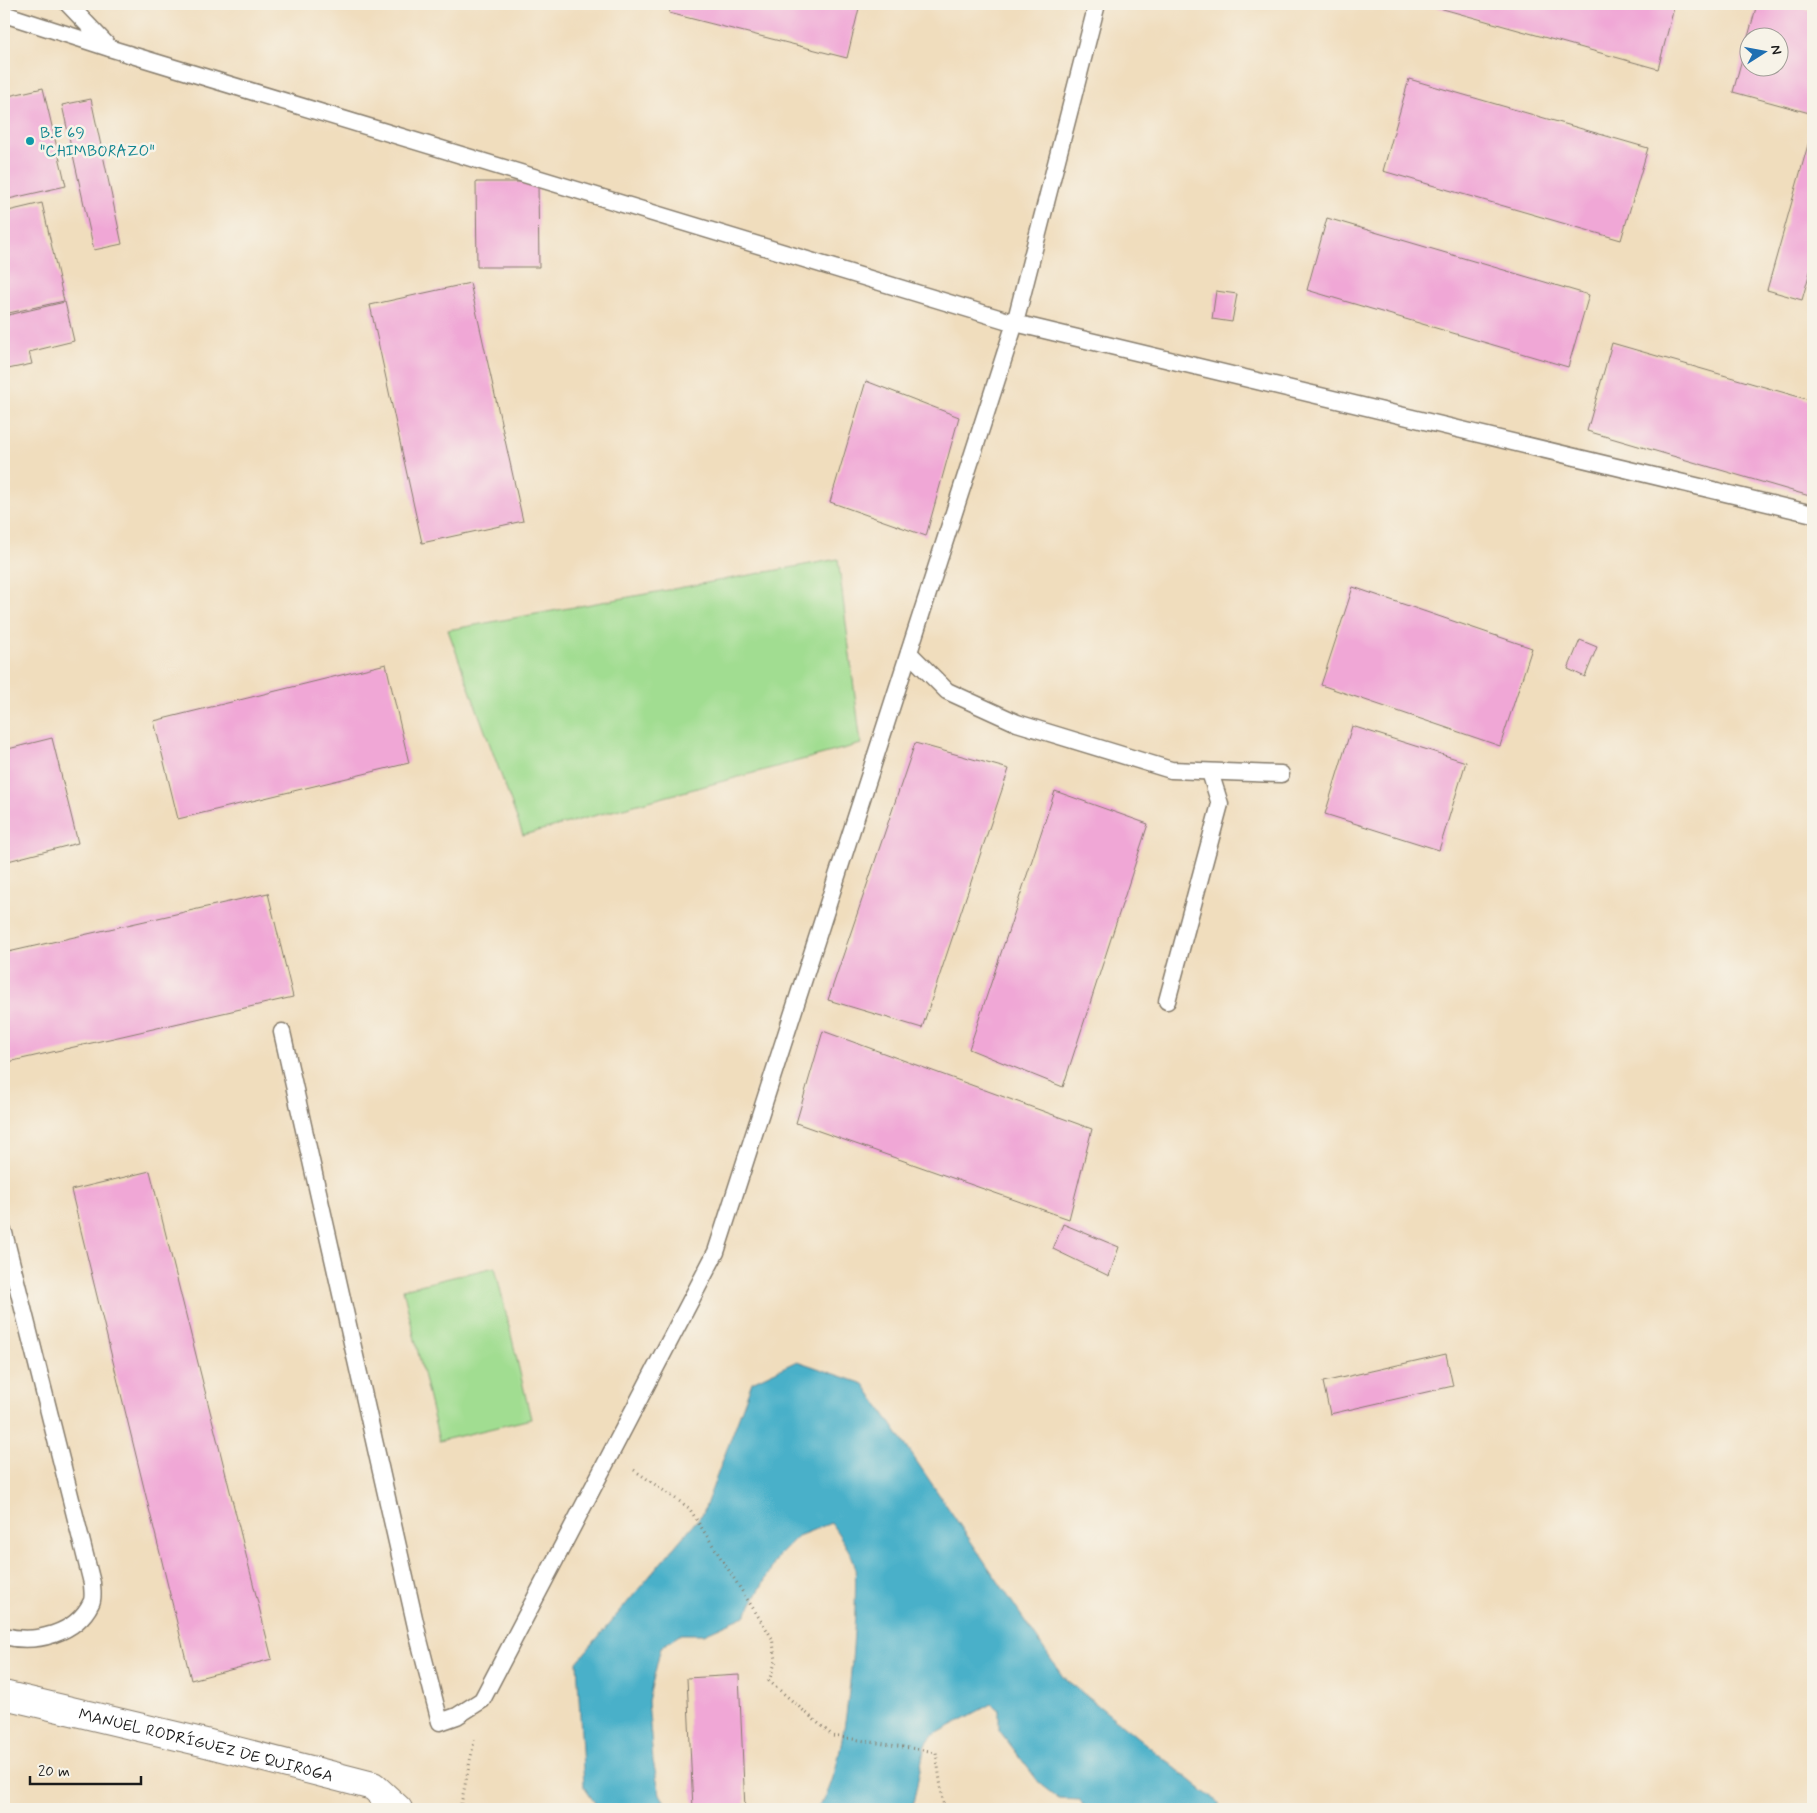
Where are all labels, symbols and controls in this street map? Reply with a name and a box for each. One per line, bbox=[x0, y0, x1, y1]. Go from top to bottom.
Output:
north arrow bbox=[1740, 28, 1790, 78]
text: N bbox=[1766, 43, 1786, 56]
place label: B.E 69 "CHIMBORAZO" bbox=[40, 123, 155, 162]
marker: B.E 69 "CHIMBORAZO" bbox=[24, 135, 36, 147]
street label: MANUEL RODRÍGUEZ DE QUIROGA bbox=[76, 1704, 335, 1787]
scale bar bbox=[30, 1753, 141, 1785]
text: 20 m bbox=[38, 1762, 70, 1782]

